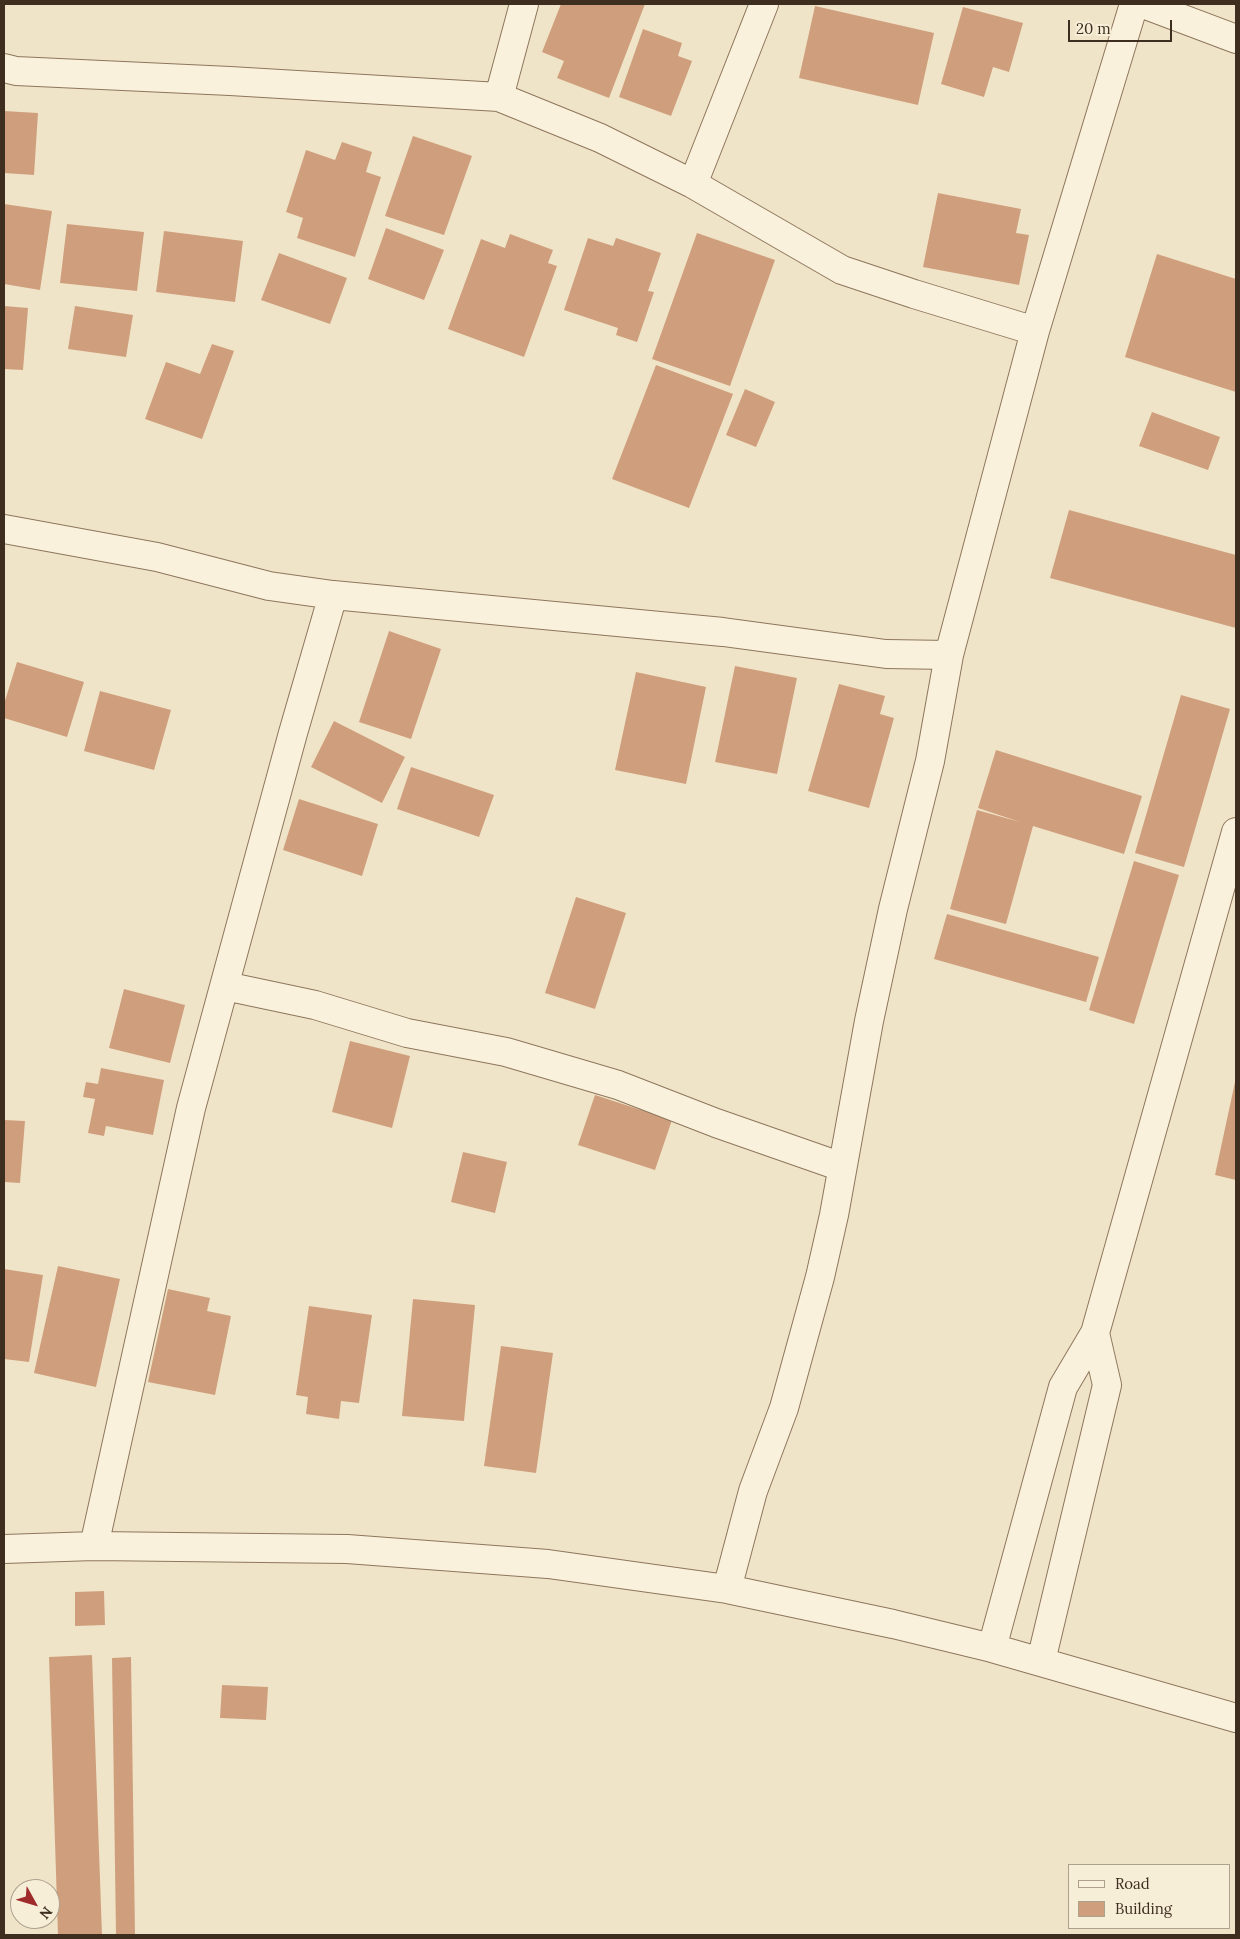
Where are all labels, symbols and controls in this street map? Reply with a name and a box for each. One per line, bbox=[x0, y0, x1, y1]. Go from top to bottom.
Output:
scale bar bbox=[1070, 10, 1174, 42]
text: 20 m bbox=[1076, 19, 1111, 38]
legend bbox=[1068, 1864, 1230, 1929]
text: Road bbox=[1115, 1874, 1150, 1893]
north arrow bbox=[10, 1879, 60, 1929]
text: Building bbox=[1115, 1899, 1172, 1918]
text: N bbox=[35, 1903, 56, 1923]

